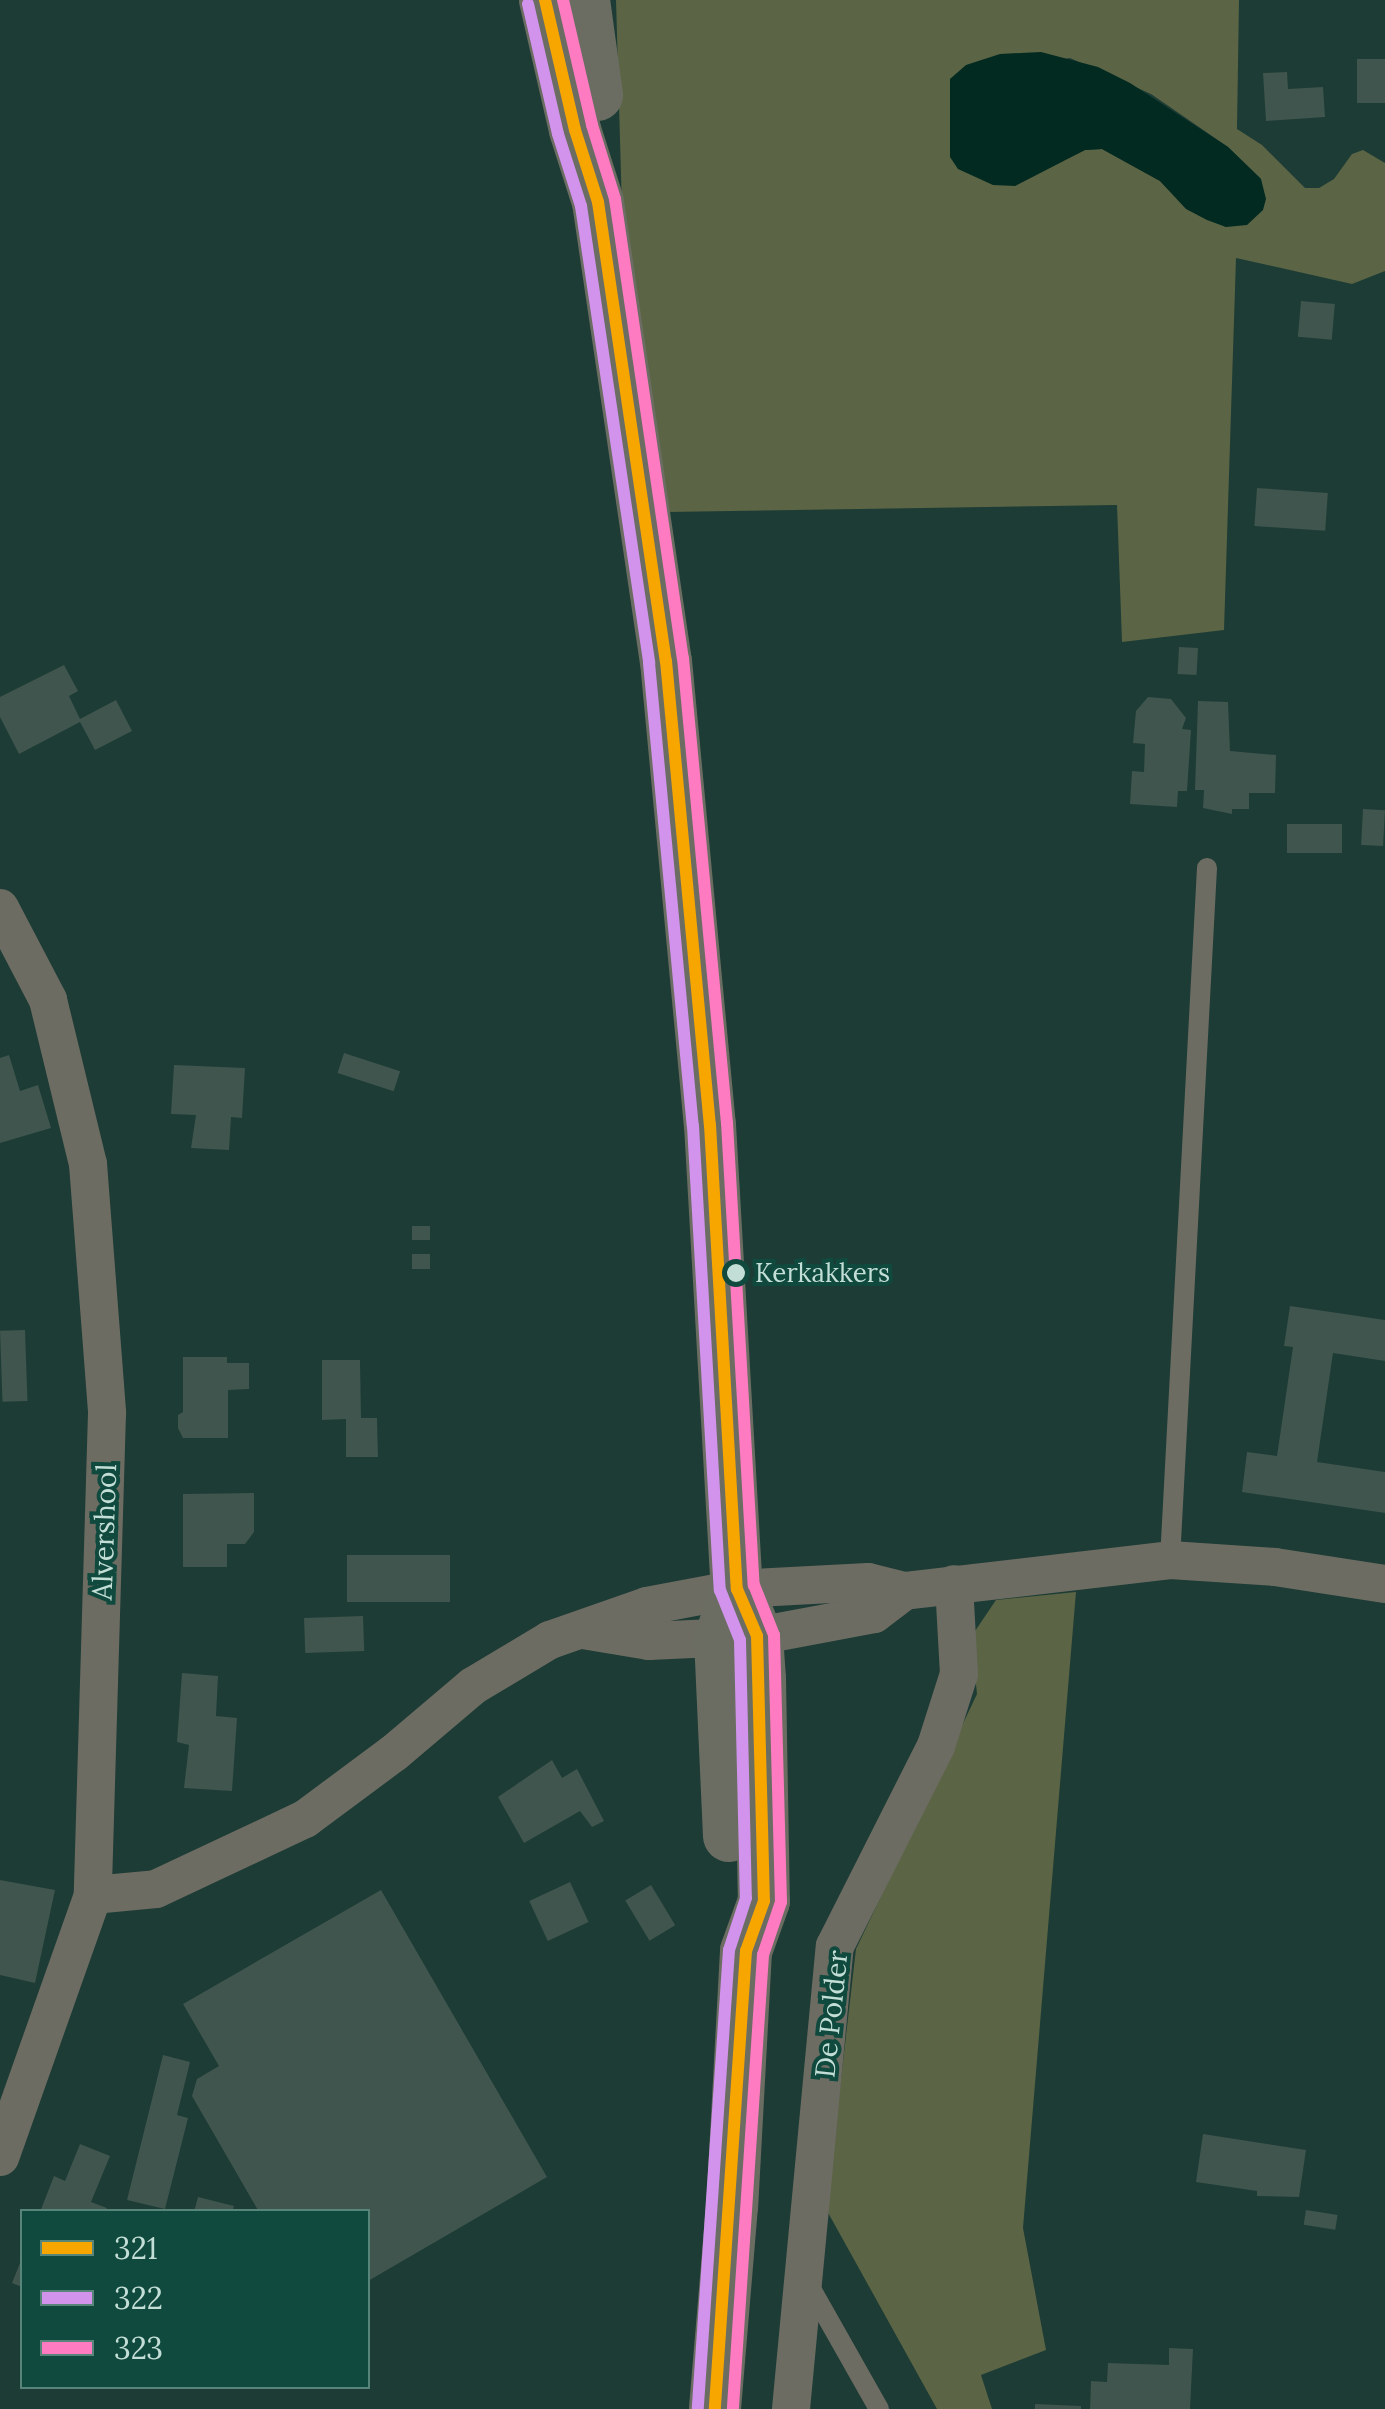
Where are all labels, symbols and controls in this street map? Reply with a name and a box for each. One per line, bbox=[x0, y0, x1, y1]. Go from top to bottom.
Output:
place label: Kerkakkers bbox=[755, 1257, 890, 1289]
marker: Kerkakkers bbox=[726, 1263, 746, 1283]
street label: Alvershool bbox=[85, 1463, 123, 1601]
street label: De Polder bbox=[808, 1949, 854, 2079]
legend bbox=[20, 2209, 370, 2389]
text: 321 bbox=[114, 2229, 158, 2267]
text: 322 bbox=[114, 2279, 163, 2317]
text: 323 bbox=[114, 2329, 163, 2367]

